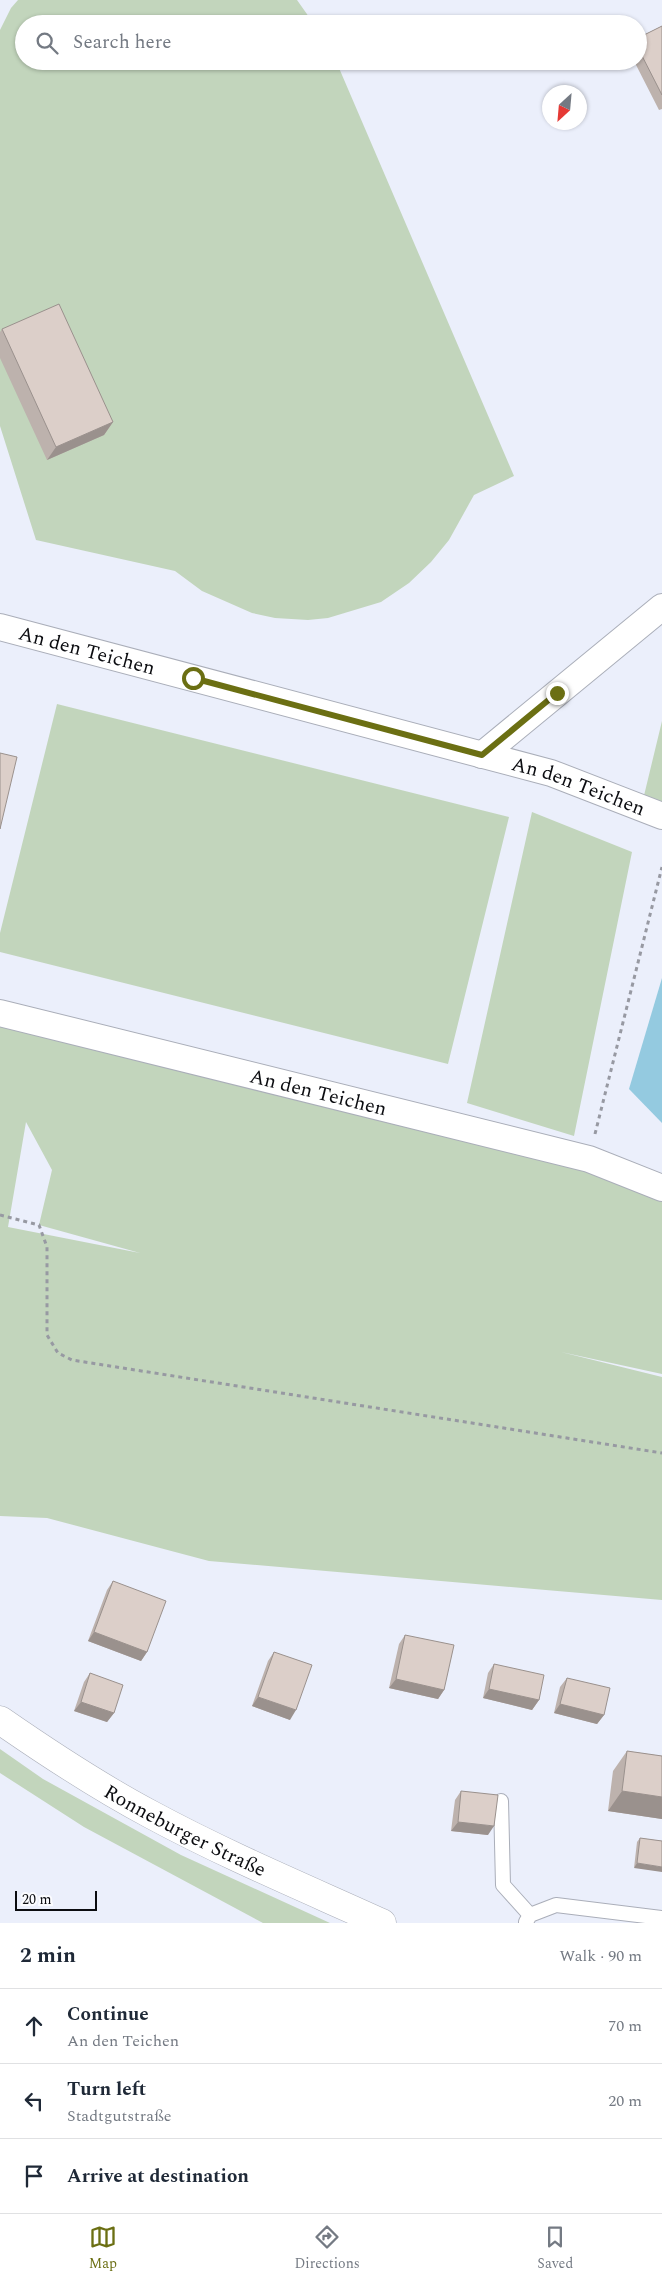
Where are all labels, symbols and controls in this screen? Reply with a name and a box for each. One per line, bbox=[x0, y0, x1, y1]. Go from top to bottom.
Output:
search box bbox=[15, 15, 647, 70]
text: Search here bbox=[73, 28, 172, 57]
icon: search bbox=[33, 29, 61, 57]
north arrow bbox=[542, 85, 587, 130]
street label: An den Teichen bbox=[15, 619, 158, 683]
route start bbox=[182, 667, 205, 690]
route end bbox=[546, 682, 569, 705]
street label: An den Teichen bbox=[508, 749, 649, 824]
street label: An den Teichen bbox=[246, 1061, 390, 1124]
street label: Ronneburger Straße bbox=[98, 1777, 271, 1885]
scale bar bbox=[15, 1888, 98, 1911]
text: 20 m bbox=[22, 1889, 52, 1910]
text: 2 min bbox=[20, 1940, 76, 1972]
text: Walk · 90 m bbox=[559, 1944, 642, 1968]
text: Continue bbox=[67, 2000, 149, 2029]
icon: ahead bbox=[20, 2012, 48, 2040]
text: 70 m bbox=[608, 2014, 642, 2038]
text: An den Teichen bbox=[67, 2029, 179, 2053]
text: Turn left bbox=[67, 2075, 146, 2104]
icon: left bbox=[20, 2087, 48, 2115]
text: 20 m bbox=[608, 2089, 642, 2113]
text: Stadtgutstraße bbox=[67, 2104, 171, 2128]
icon: arrive bbox=[20, 2162, 48, 2190]
text: Arrive at destination bbox=[67, 2162, 249, 2191]
tab: Map bbox=[89, 2223, 117, 2274]
tab: Directions bbox=[294, 2223, 360, 2274]
tab: Saved bbox=[537, 2223, 573, 2274]

